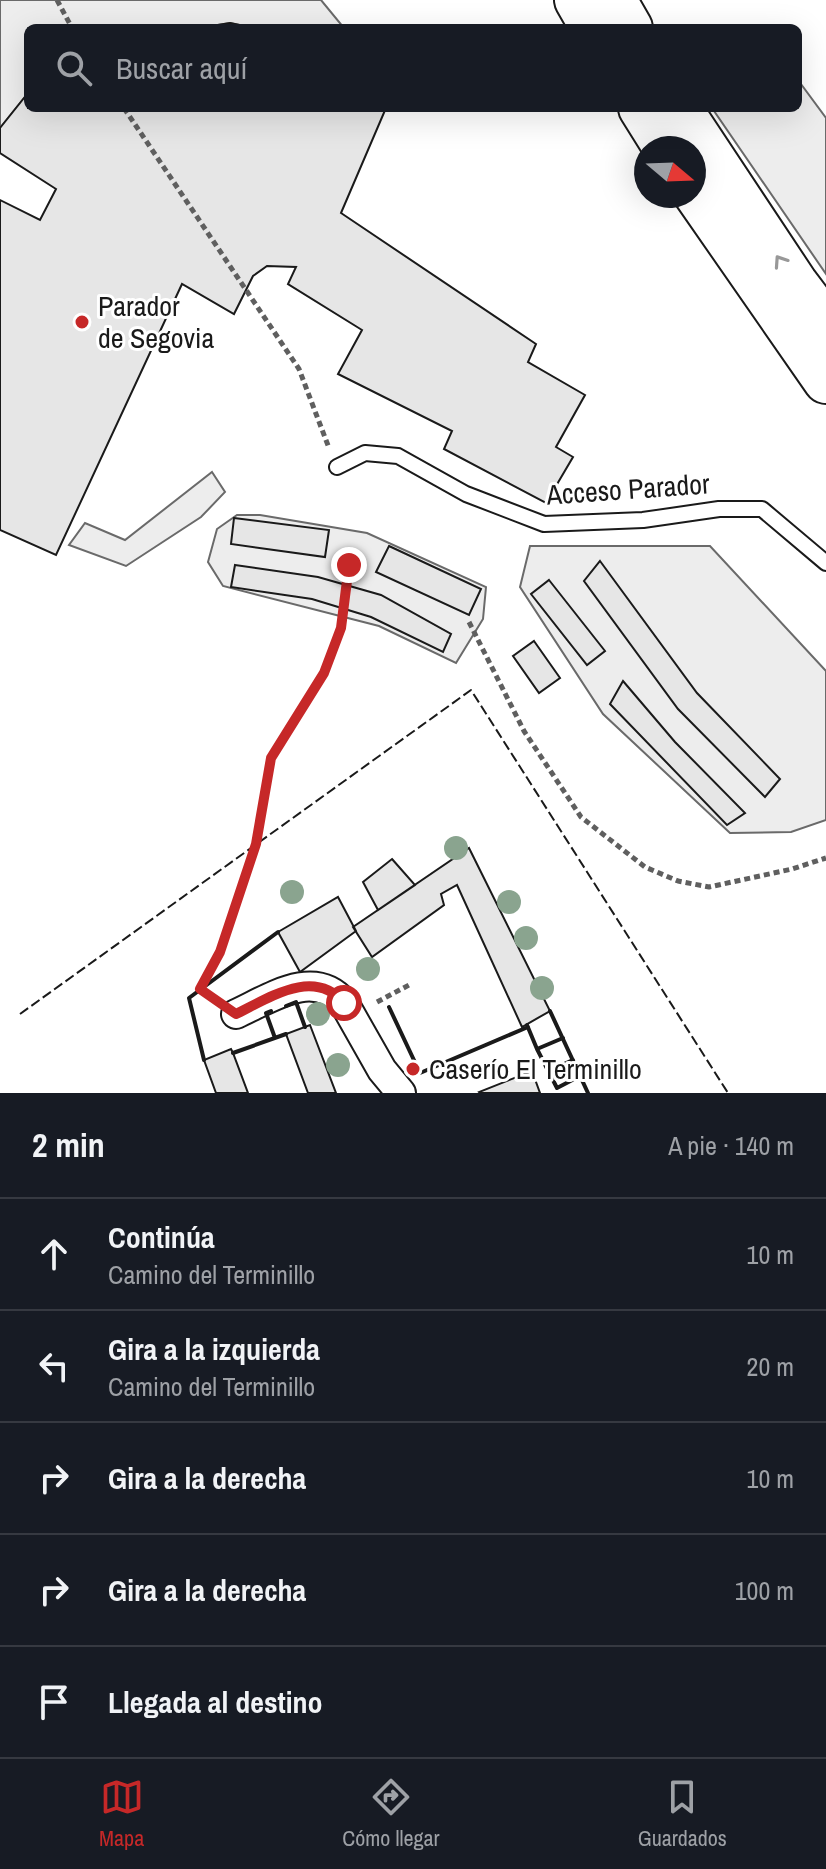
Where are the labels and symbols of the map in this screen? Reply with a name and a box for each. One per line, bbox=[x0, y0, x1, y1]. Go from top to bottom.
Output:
north arrow bbox=[634, 136, 706, 208]
one-way arrow bbox=[775, 255, 790, 270]
place label: Parador de Segovia bbox=[98, 287, 214, 357]
marker: Parador de Segovia bbox=[73, 313, 91, 331]
street label: Acceso Parador bbox=[544, 464, 711, 514]
route end bbox=[331, 547, 367, 583]
route start bbox=[326, 985, 362, 1021]
place label: Caserío El Terminillo bbox=[429, 1050, 642, 1088]
marker: Caserío El Terminillo bbox=[404, 1060, 422, 1078]

